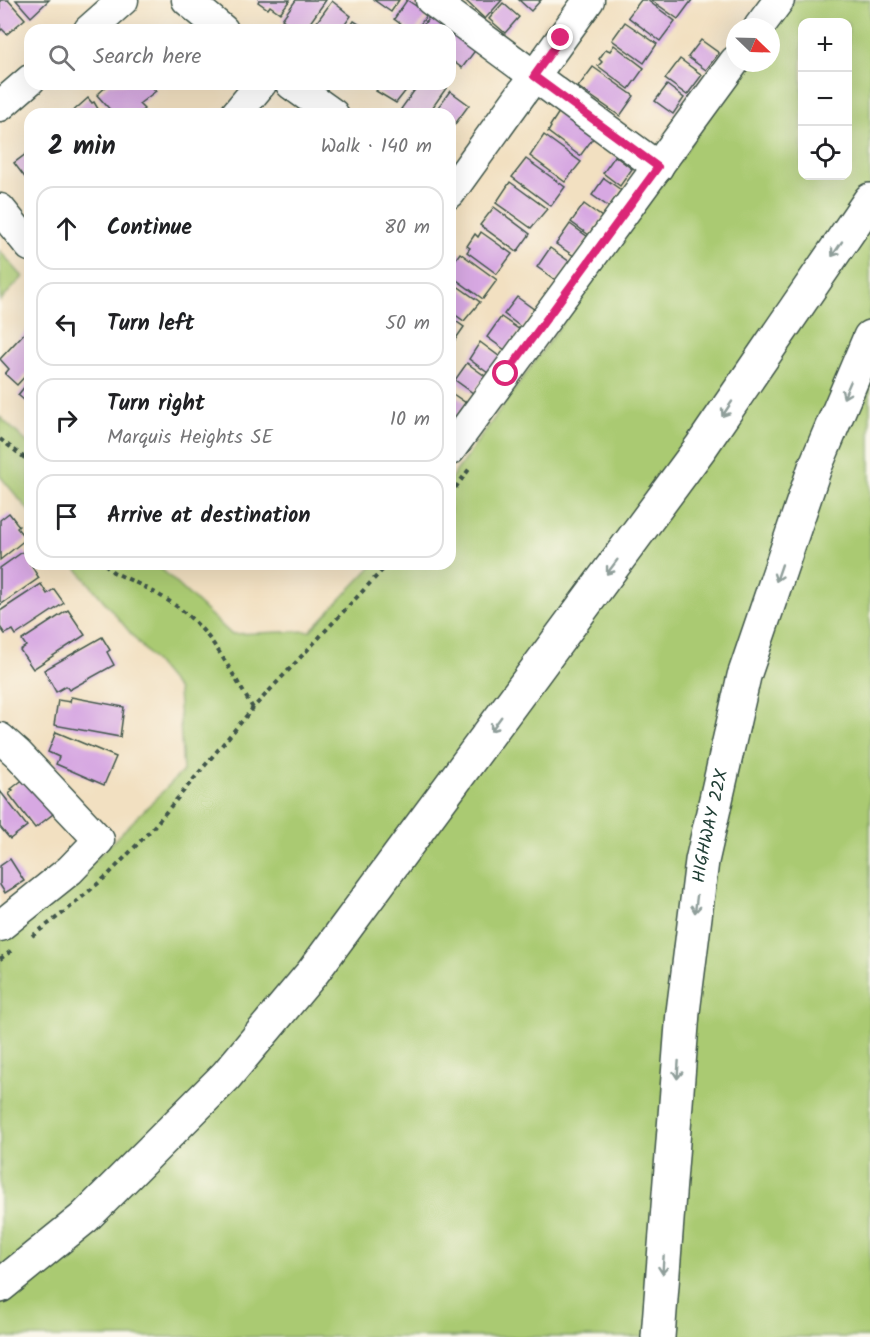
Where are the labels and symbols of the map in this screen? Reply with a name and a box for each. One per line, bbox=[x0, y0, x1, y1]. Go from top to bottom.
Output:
north arrow bbox=[726, 18, 780, 72]
route end bbox=[547, 24, 573, 50]
one-way arrow bbox=[831, 240, 843, 256]
route start bbox=[492, 360, 518, 386]
one-way arrow bbox=[841, 381, 852, 399]
one-way arrow bbox=[721, 401, 733, 417]
one-way arrow bbox=[605, 558, 618, 574]
one-way arrow bbox=[772, 563, 783, 582]
one-way arrow bbox=[489, 715, 502, 731]
street label: HIGHWAY 22X bbox=[685, 766, 737, 885]
one-way arrow bbox=[691, 894, 702, 914]
one-way arrow bbox=[672, 1060, 683, 1080]
one-way arrow bbox=[658, 1254, 669, 1274]

